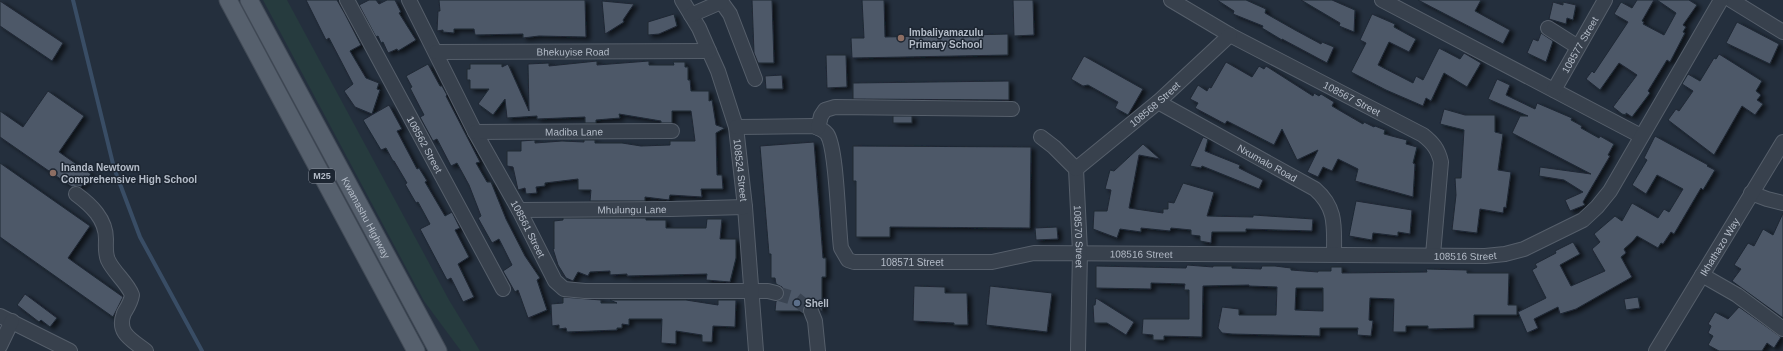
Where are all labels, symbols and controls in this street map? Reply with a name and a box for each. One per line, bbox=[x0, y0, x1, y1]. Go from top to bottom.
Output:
street label: 108577 Street bbox=[1560, 15, 1600, 75]
place label: Imbaliyamazulu Primary School bbox=[909, 27, 983, 50]
marker: Imbaliyamazulu Primary School bbox=[896, 33, 906, 43]
street label: Bhekuyise Road bbox=[537, 46, 609, 58]
street label: 108568 Street bbox=[1127, 79, 1182, 129]
street label: 108567 Street bbox=[1321, 79, 1382, 118]
street label: 108562 Street bbox=[405, 114, 444, 175]
street label: Madiba Lane bbox=[545, 126, 603, 138]
street label: 108524 Street bbox=[731, 138, 749, 202]
street label: Nxumalo Road bbox=[1235, 142, 1299, 184]
place label: Inanda Newtown Comprehensive High School bbox=[61, 162, 197, 185]
marker: Inanda Newtown Comprehensive High School bbox=[48, 168, 58, 178]
road number: M25 bbox=[309, 169, 335, 183]
street label: Kwamashu Highway bbox=[339, 175, 392, 260]
street label: 108561 Street bbox=[509, 198, 547, 260]
street label: Mhulungu Lane bbox=[597, 204, 667, 215]
street label: 108570 Street bbox=[1072, 205, 1085, 268]
street label: Ikhathazo Way bbox=[1698, 216, 1742, 278]
street label: 108516 Street bbox=[1110, 249, 1173, 260]
street label: 108516 Street bbox=[1434, 250, 1497, 262]
street label: 108571 Street bbox=[881, 257, 944, 268]
marker: Shell bbox=[792, 298, 802, 308]
place label: Shell bbox=[805, 298, 829, 309]

